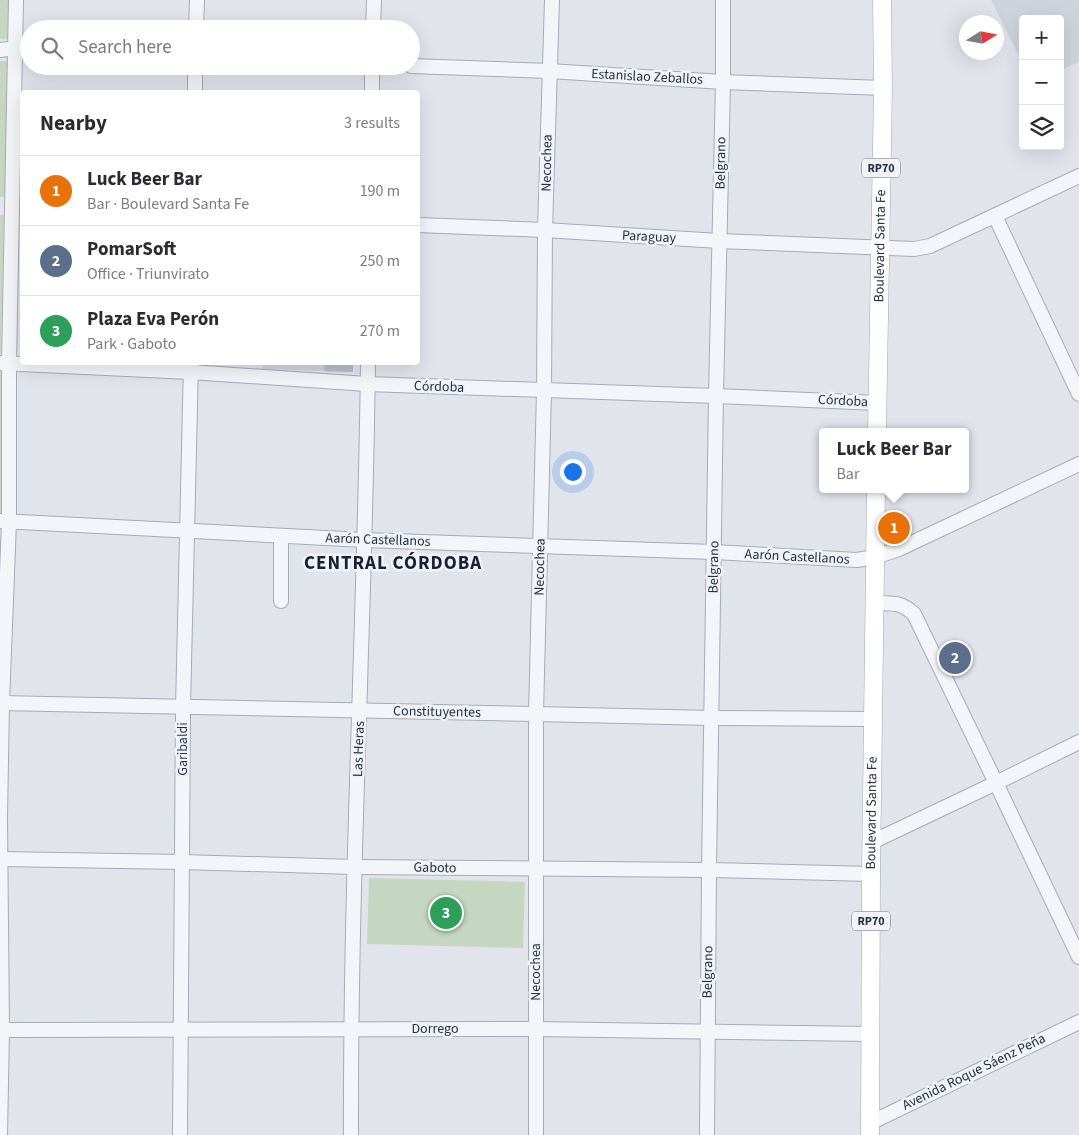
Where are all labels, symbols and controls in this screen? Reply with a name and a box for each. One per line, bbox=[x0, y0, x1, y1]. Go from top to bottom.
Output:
north arrow bbox=[959, 15, 1004, 60]
map controls bbox=[1019, 15, 1064, 150]
button: + bbox=[1019, 15, 1064, 60]
search box bbox=[20, 20, 420, 75]
icon: search bbox=[38, 34, 66, 62]
text: Search here bbox=[78, 34, 172, 61]
button: − bbox=[1019, 60, 1064, 105]
street label: Estanislao Zeballos bbox=[591, 64, 703, 90]
button: layers bbox=[1019, 105, 1064, 150]
text: Nearby bbox=[40, 108, 107, 138]
text: 3 results bbox=[344, 112, 400, 134]
street label: Necochea bbox=[536, 134, 558, 192]
street label: Belgrano bbox=[711, 137, 731, 189]
road number: RP70 bbox=[862, 158, 900, 178]
text: Luck Beer Bar bbox=[87, 166, 202, 193]
text: 1 bbox=[52, 180, 60, 202]
text: 190 m bbox=[360, 180, 400, 202]
street label: Boulevard Santa Fe bbox=[869, 189, 891, 303]
text: Bar · Boulevard Santa Fe bbox=[87, 193, 249, 215]
street label: Paraguay bbox=[621, 226, 677, 248]
text: PomarSoft bbox=[87, 236, 176, 263]
text: 2 bbox=[52, 250, 60, 272]
text: 250 m bbox=[360, 250, 400, 272]
text: Office · Triunvirato bbox=[87, 263, 209, 285]
text: Plaza Eva Perón bbox=[87, 306, 219, 333]
text: 3 bbox=[52, 320, 60, 342]
text: 270 m bbox=[360, 320, 400, 342]
text: Park · Gaboto bbox=[87, 333, 176, 355]
street label: Córdoba bbox=[414, 376, 464, 398]
street label: Córdoba bbox=[817, 390, 869, 412]
popup bbox=[819, 428, 969, 493]
text: Luck Beer Bar bbox=[836, 436, 952, 463]
your location bbox=[560, 459, 586, 485]
text: Bar bbox=[836, 463, 859, 485]
pin: 1 bbox=[878, 509, 910, 547]
street label: Aarón Castellanos bbox=[325, 528, 431, 552]
street label: Necochea bbox=[529, 538, 551, 596]
street label: Belgrano bbox=[704, 541, 724, 593]
street label: Aarón Castellanos bbox=[744, 544, 850, 570]
district label: CENTRAL CÓRDOBA bbox=[304, 550, 482, 577]
pin: 2 bbox=[939, 639, 971, 677]
street label: Constituyentes bbox=[393, 701, 481, 723]
street label: Las Heras bbox=[348, 721, 370, 777]
street label: Garibaldi bbox=[173, 722, 193, 776]
street label: Boulevard Santa Fe bbox=[861, 756, 883, 870]
street label: Gaboto bbox=[413, 858, 457, 878]
pin: 3 bbox=[430, 894, 462, 932]
road number: RP70 bbox=[852, 911, 890, 930]
street label: Necochea bbox=[526, 943, 546, 1001]
street label: Belgrano bbox=[698, 946, 718, 998]
street label: Dorrego bbox=[411, 1019, 459, 1039]
street label: Avenida Roque Sáenz Peña bbox=[899, 1029, 1049, 1115]

